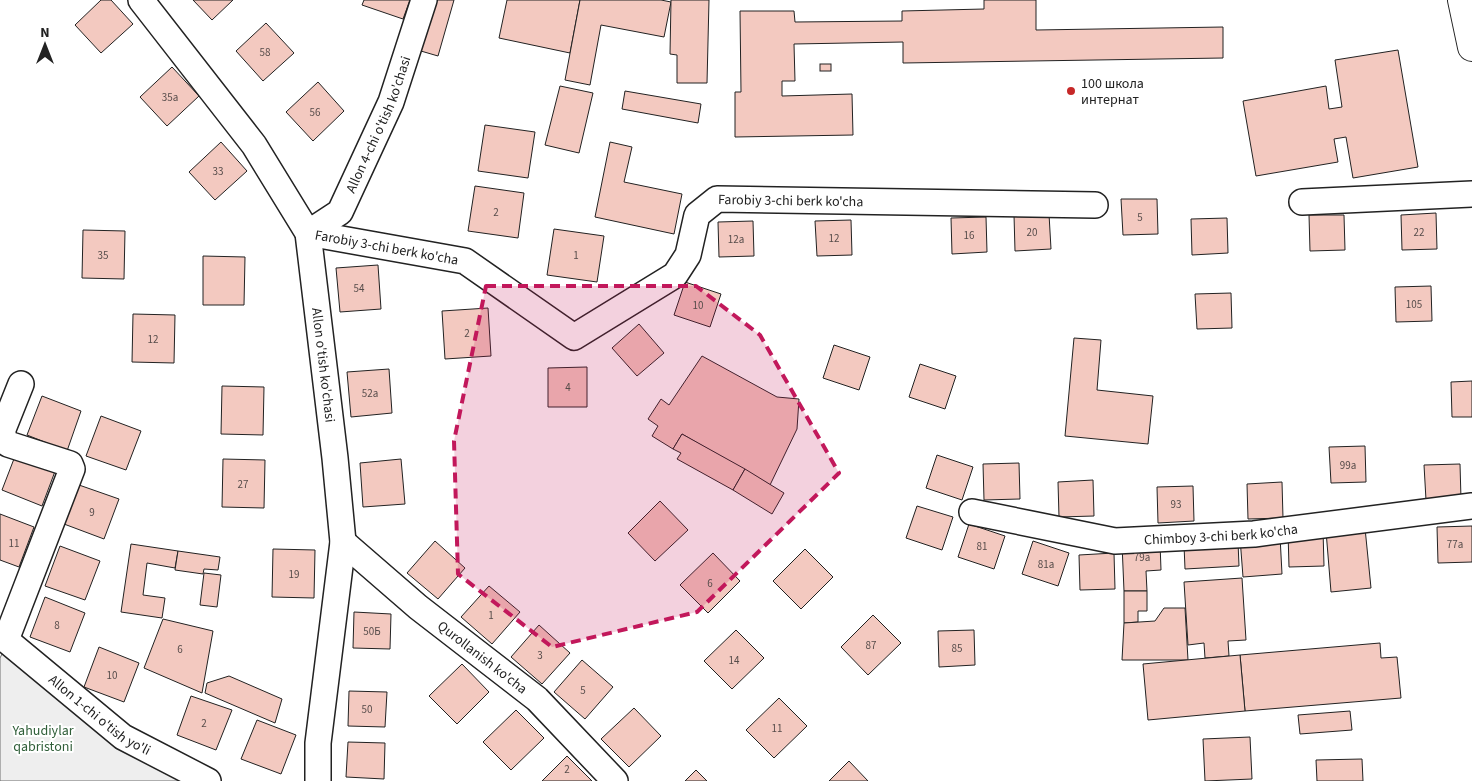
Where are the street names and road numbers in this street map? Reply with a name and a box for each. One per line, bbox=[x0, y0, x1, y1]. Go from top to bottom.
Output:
street label: Allon 4-chi o'tish ko'chasi bbox=[341, 54, 416, 196]
street label: Farobiy 3-chi berk ko'cha bbox=[718, 190, 863, 212]
street label: Farobiy 3-chi berk ko'cha bbox=[313, 225, 460, 271]
street label: Allon o'tish ko'chasi bbox=[306, 307, 340, 424]
street label: Chimboy 3-chi berk ko'cha bbox=[1143, 519, 1299, 551]
street label: Qurollanish ko'cha bbox=[433, 617, 531, 699]
street label: Allon 1-chi o'tish yo'li bbox=[44, 670, 154, 761]

